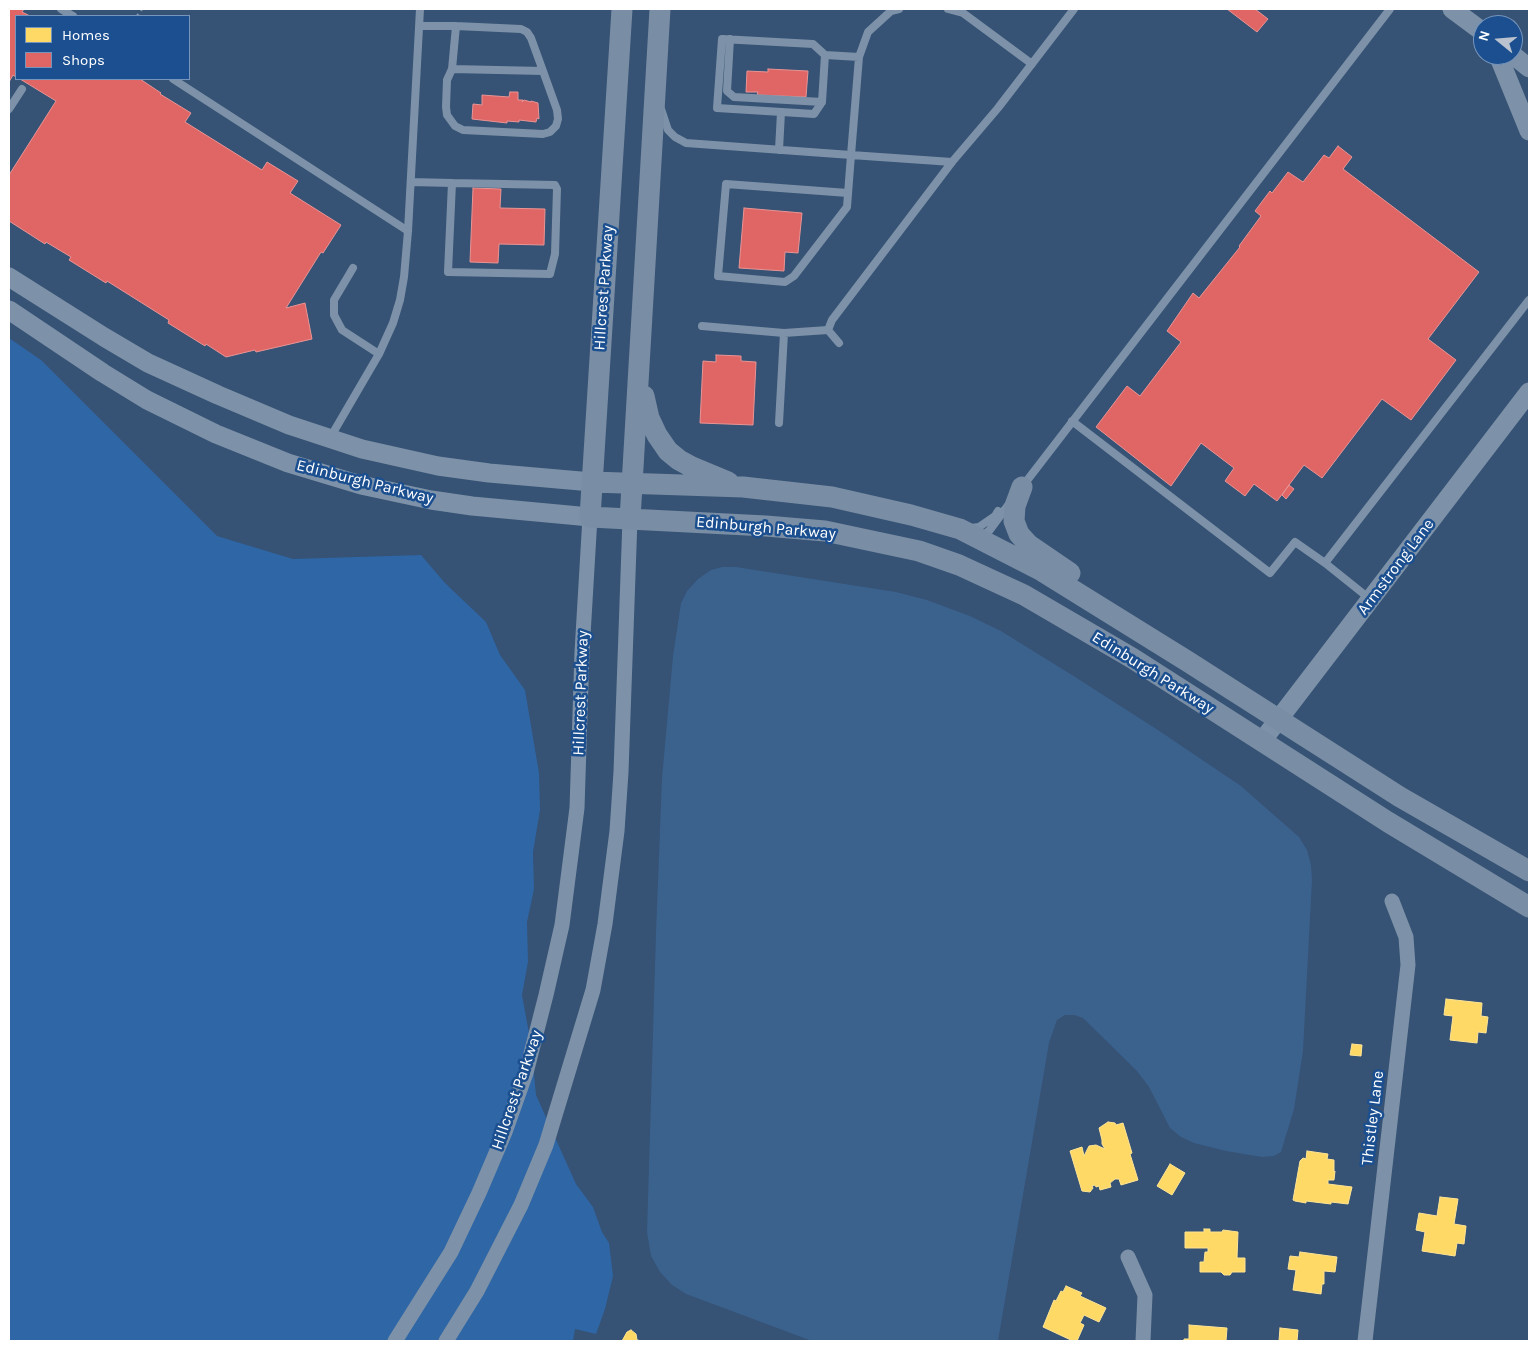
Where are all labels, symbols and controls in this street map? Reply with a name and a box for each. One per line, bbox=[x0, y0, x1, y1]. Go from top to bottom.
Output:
legend bbox=[15, 15, 190, 80]
north arrow bbox=[1473, 15, 1523, 65]
text: Homes bbox=[62, 26, 110, 44]
text: N bbox=[1475, 28, 1494, 43]
text: Shops bbox=[62, 51, 105, 69]
street label: Hillcrest Parkway bbox=[590, 225, 618, 351]
street label: Edinburgh Parkway bbox=[295, 456, 435, 508]
street label: Edinburgh Parkway bbox=[695, 512, 837, 544]
street label: Armstrong Lane bbox=[1354, 515, 1438, 619]
street label: Edinburgh Parkway bbox=[1088, 628, 1218, 718]
street label: Hillcrest Parkway bbox=[569, 630, 593, 756]
street label: Hillcrest Parkway bbox=[488, 1028, 546, 1152]
street label: Thistley Lane bbox=[1358, 1070, 1388, 1166]

